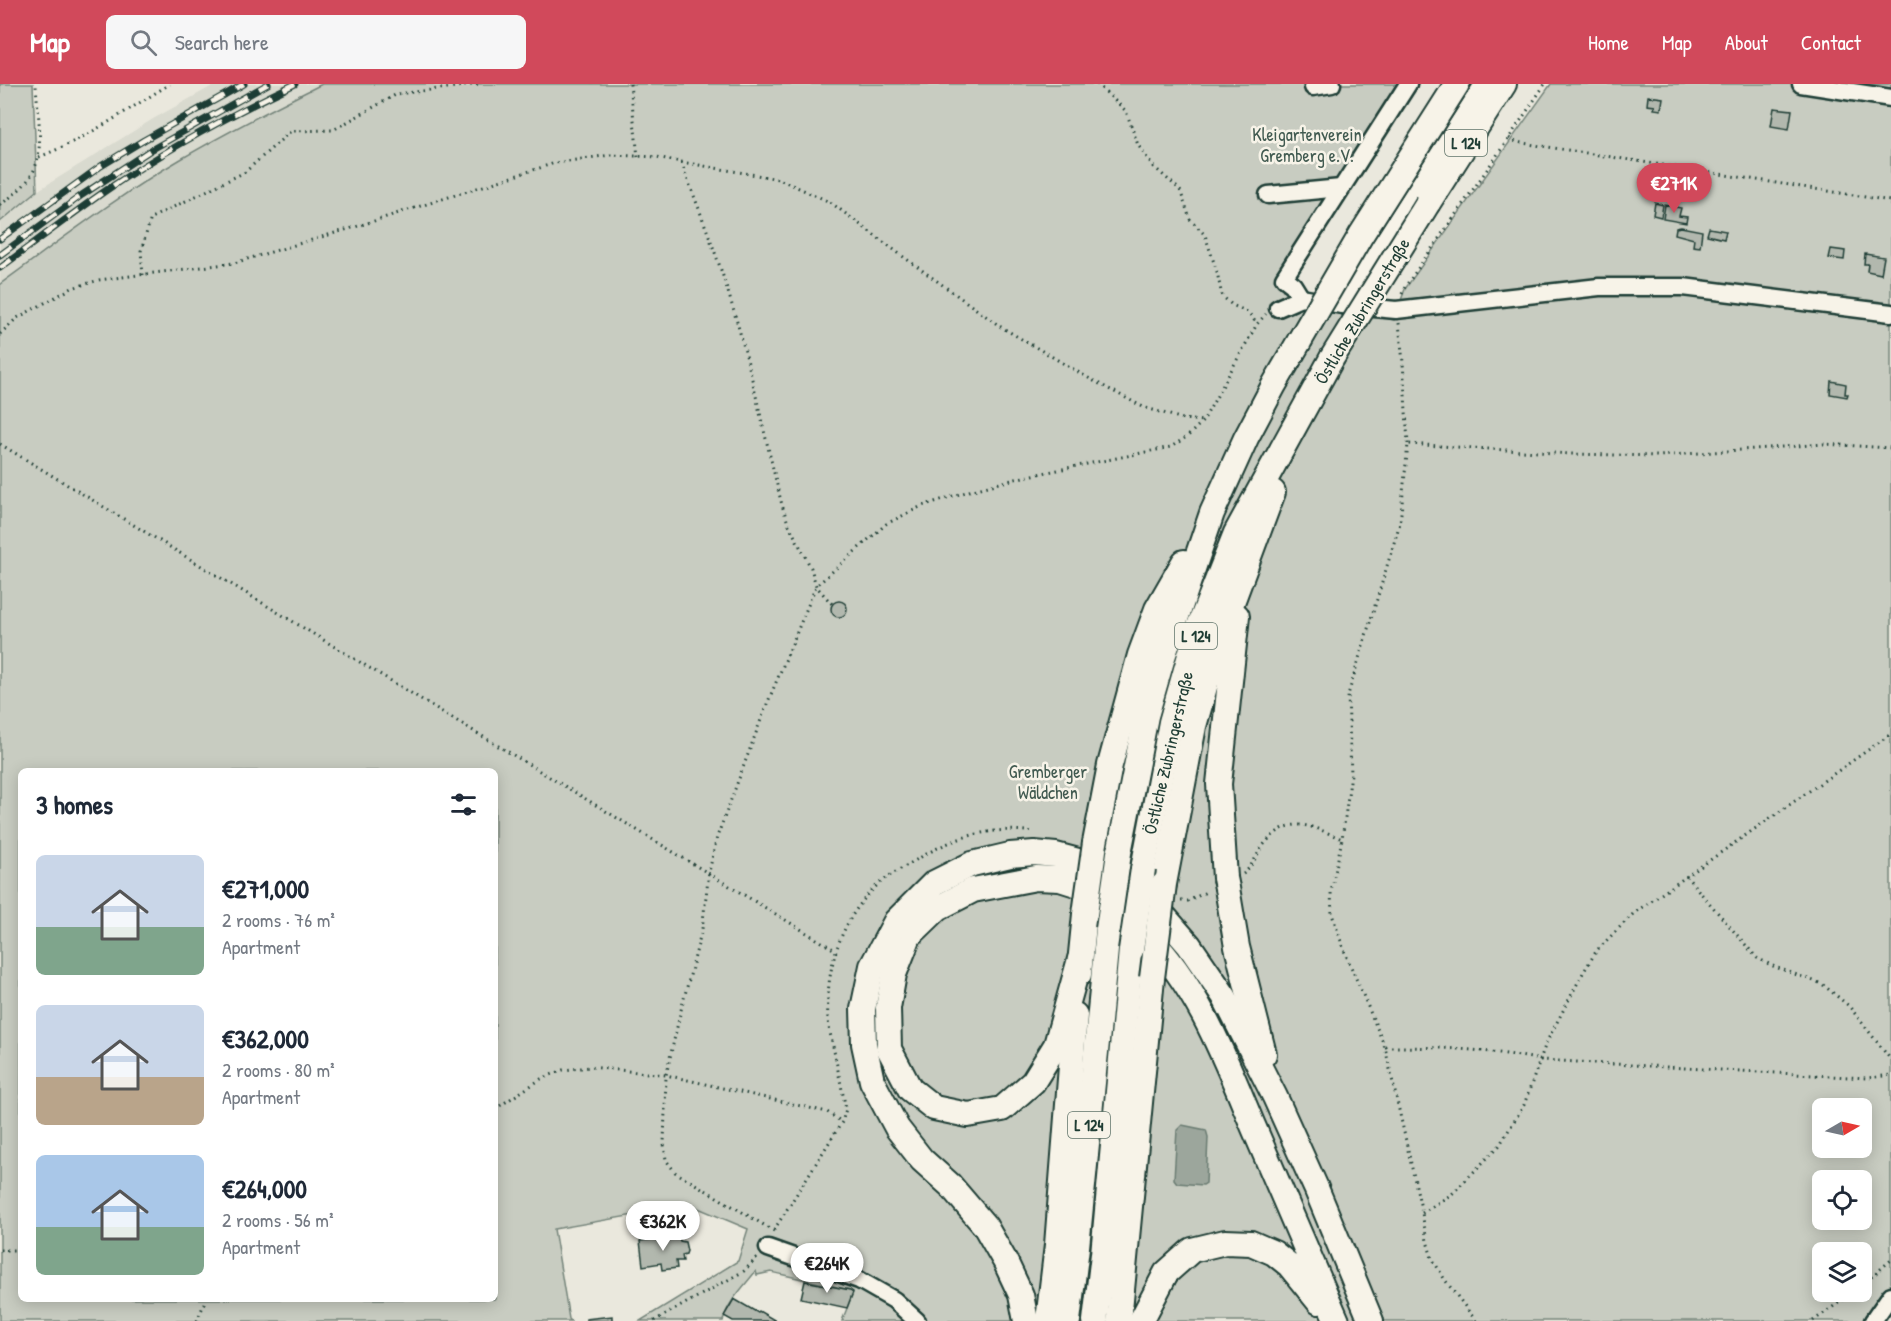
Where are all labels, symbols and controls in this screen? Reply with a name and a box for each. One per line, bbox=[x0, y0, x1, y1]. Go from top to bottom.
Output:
search box bbox=[106, 15, 526, 69]
text: Map bbox=[30, 23, 70, 61]
icon: search bbox=[127, 26, 160, 59]
text: Search here bbox=[175, 27, 269, 57]
text: Home bbox=[1588, 28, 1629, 57]
text: Map bbox=[1662, 28, 1692, 57]
text: About bbox=[1725, 28, 1768, 57]
text: Contact bbox=[1801, 28, 1861, 57]
park label: Kleigartenverein Gremberg e.V. bbox=[1252, 122, 1362, 168]
road number: L 124 bbox=[1445, 130, 1487, 156]
pin: €271K bbox=[1632, 163, 1716, 214]
text: €271K bbox=[1651, 169, 1697, 196]
street label: Östliche Zubringerstraße bbox=[1308, 233, 1416, 389]
road number: L 124 bbox=[1175, 623, 1217, 649]
street label: Östliche Zubringerstraße bbox=[1137, 669, 1199, 837]
park label: Gremberger Wäldchen bbox=[1009, 759, 1087, 805]
text: 3 homes bbox=[36, 787, 113, 822]
icon: filters bbox=[447, 788, 480, 821]
text: €271,000 bbox=[222, 871, 309, 906]
icon: home bbox=[84, 879, 156, 951]
text: 2 rooms · 76 m² bbox=[222, 906, 335, 933]
text: Apartment bbox=[222, 933, 300, 960]
text: €362,000 bbox=[222, 1021, 309, 1056]
icon: home bbox=[84, 1029, 156, 1101]
text: 2 rooms · 80 m² bbox=[222, 1056, 335, 1083]
text: Apartment bbox=[222, 1083, 300, 1110]
north arrow bbox=[1812, 1098, 1872, 1158]
map controls bbox=[1812, 1098, 1872, 1302]
road number: L 124 bbox=[1068, 1112, 1110, 1138]
button: locate bbox=[1812, 1170, 1872, 1230]
text: €264,000 bbox=[222, 1171, 307, 1206]
icon: home bbox=[84, 1179, 156, 1251]
pin: €362K bbox=[621, 1201, 705, 1252]
text: 2 rooms · 56 m² bbox=[222, 1206, 334, 1233]
text: €362K bbox=[640, 1207, 686, 1234]
text: Apartment bbox=[222, 1233, 300, 1260]
button: layers bbox=[1812, 1242, 1872, 1302]
pin: €264K bbox=[785, 1243, 869, 1294]
text: €264K bbox=[805, 1249, 849, 1276]

